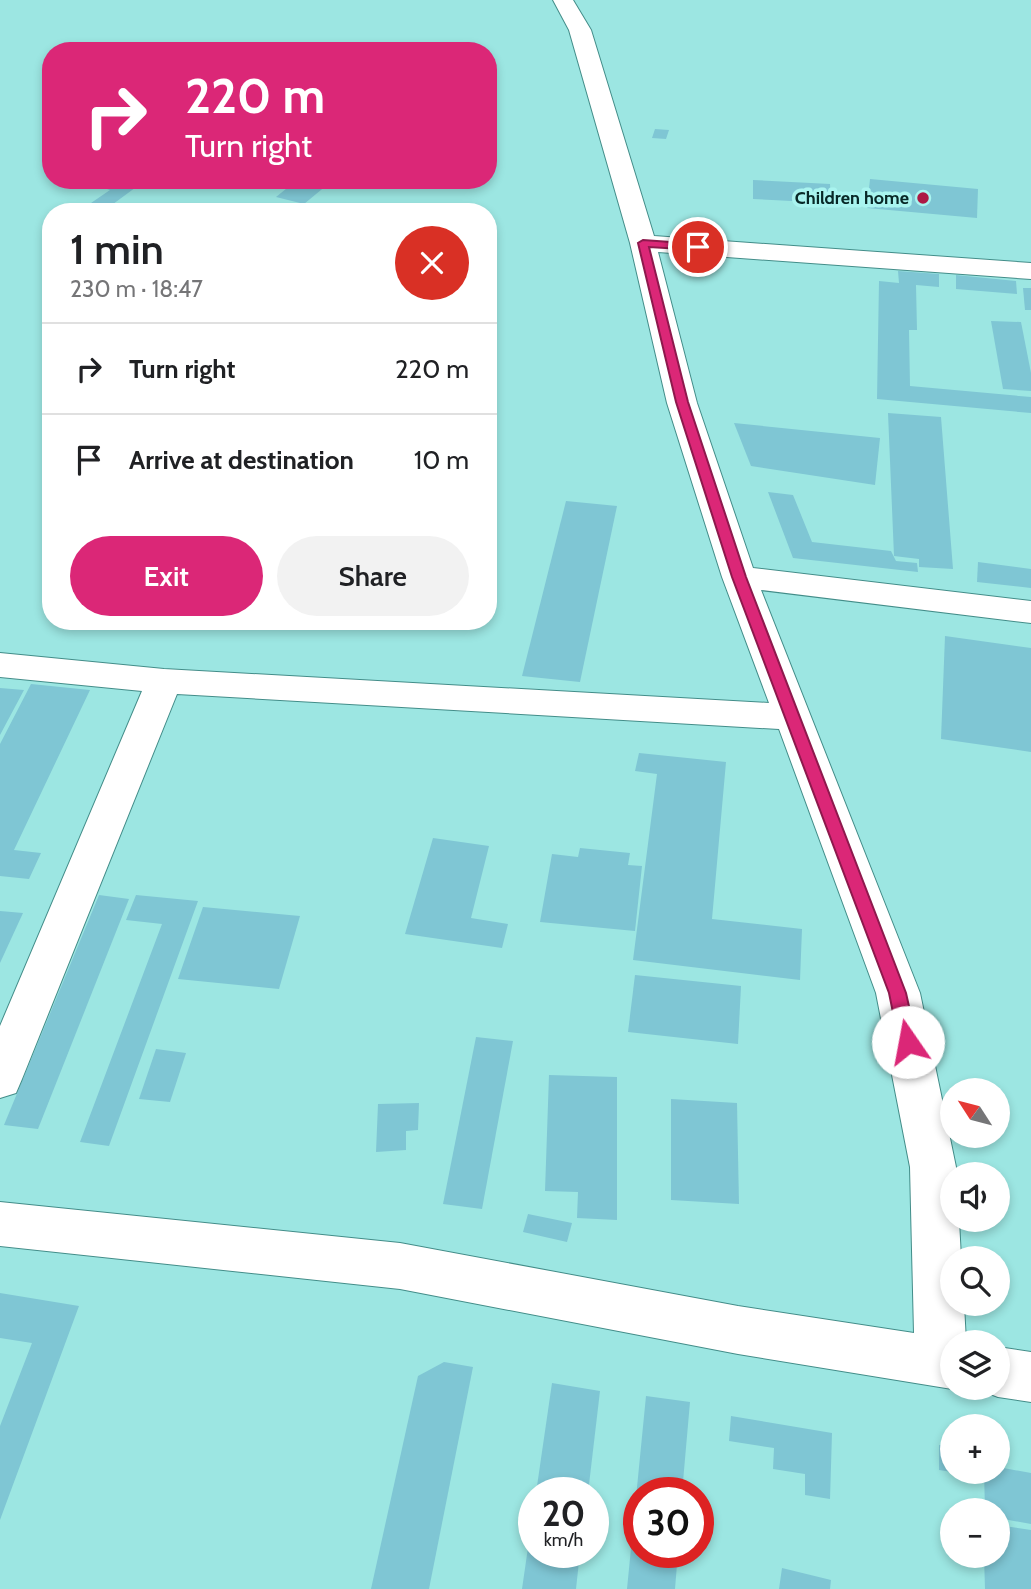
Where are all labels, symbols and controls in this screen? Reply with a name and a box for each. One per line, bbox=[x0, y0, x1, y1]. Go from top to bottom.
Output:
text: 220 m bbox=[185, 66, 325, 125]
icon: right bbox=[70, 70, 161, 161]
text: Turn right bbox=[185, 126, 312, 165]
place label: Children home bbox=[795, 187, 909, 209]
marker: Children home bbox=[915, 190, 931, 206]
pin bbox=[668, 217, 728, 277]
text: 1 min bbox=[70, 223, 164, 275]
button: close bbox=[395, 226, 469, 300]
icon: arrive bbox=[679, 228, 717, 266]
text: 230 m · 18:47 bbox=[70, 275, 203, 303]
icon: right bbox=[70, 350, 108, 388]
text: Turn right bbox=[129, 353, 235, 385]
text: 220 m bbox=[395, 353, 469, 385]
icon: arrive bbox=[70, 441, 108, 479]
text: Arrive at destination bbox=[129, 444, 354, 476]
text: 10 m bbox=[414, 444, 469, 476]
button: Exit bbox=[70, 536, 263, 616]
button: Share bbox=[277, 536, 469, 616]
position arrow bbox=[871, 1005, 945, 1079]
north arrow bbox=[940, 1078, 1010, 1148]
map controls bbox=[940, 1078, 1010, 1568]
button: sound bbox=[940, 1162, 1010, 1232]
button: search bbox=[940, 1246, 1010, 1316]
button: layers bbox=[940, 1330, 1010, 1400]
button: + bbox=[940, 1414, 1010, 1484]
speed limit sign: 30 bbox=[623, 1477, 714, 1568]
text: 20 bbox=[542, 1492, 585, 1535]
button: − bbox=[940, 1498, 1010, 1568]
text: km/h bbox=[544, 1529, 583, 1551]

